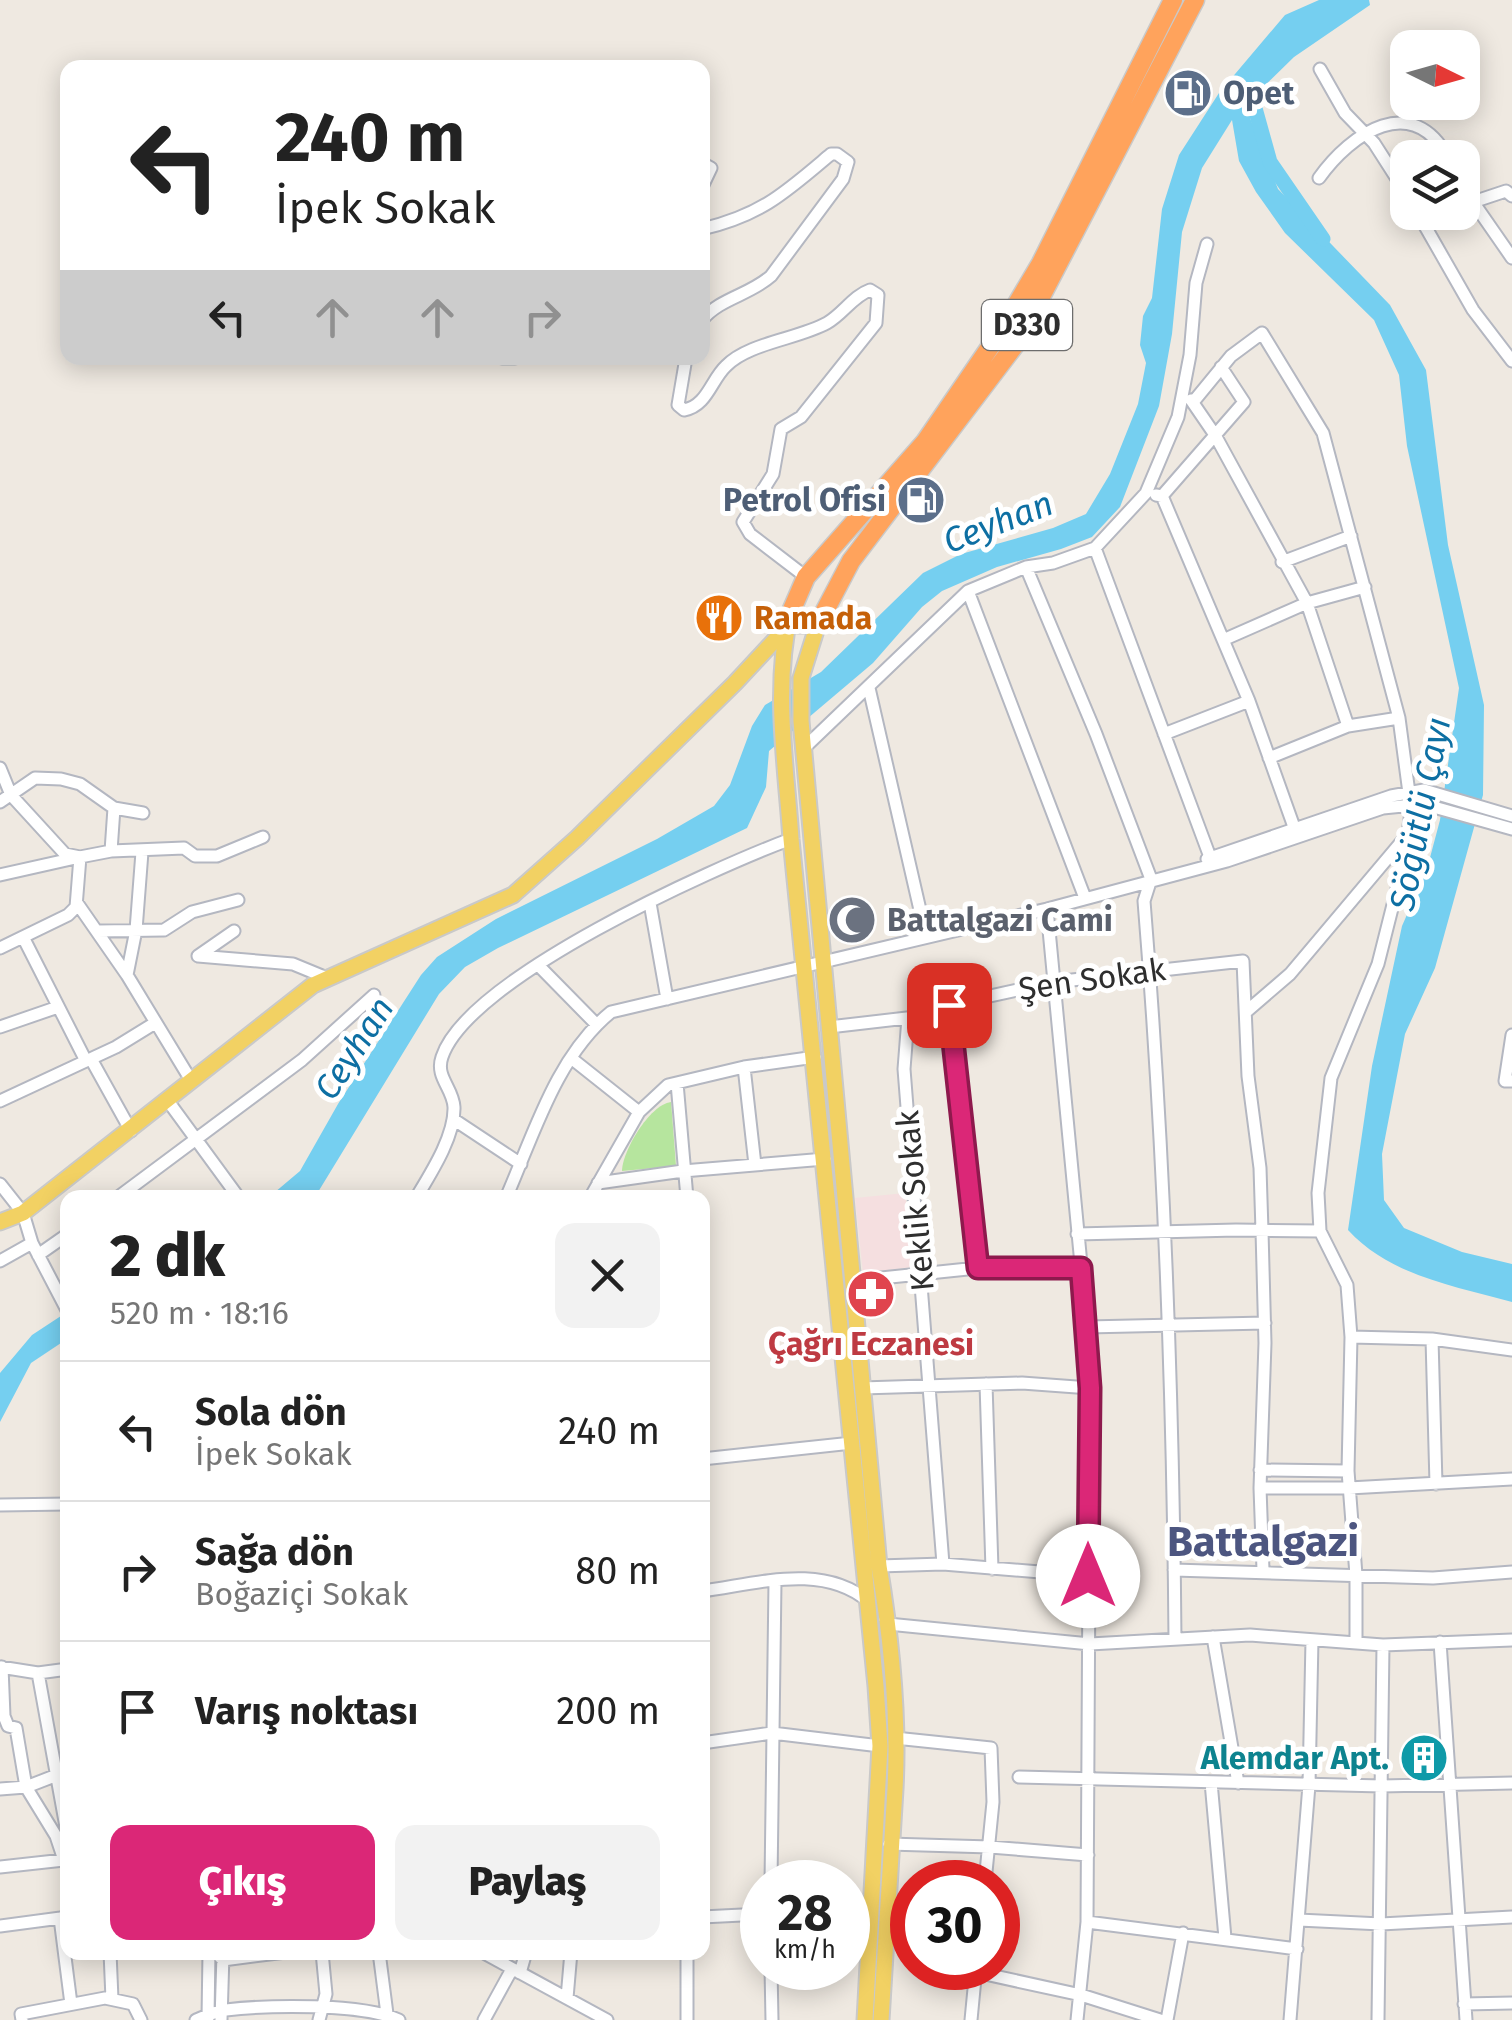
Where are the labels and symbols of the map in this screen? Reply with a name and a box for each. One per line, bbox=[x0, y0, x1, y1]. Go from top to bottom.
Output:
north arrow bbox=[1390, 30, 1480, 120]
fuel station icon: Opet bbox=[1162, 67, 1214, 119]
place label: Opet bbox=[1223, 74, 1295, 112]
road number: D330 bbox=[982, 300, 1072, 350]
fuel station icon: Petrol Ofisi bbox=[895, 474, 947, 526]
place label: Petrol Ofisi bbox=[723, 481, 886, 519]
water label: Ceyhan bbox=[937, 482, 1059, 562]
restaurant icon: Ramada bbox=[693, 592, 745, 644]
place label: Ramada bbox=[754, 599, 872, 637]
water label: Söğütlü Çayı bbox=[1380, 714, 1460, 915]
mosque icon: Battalgazi Cami bbox=[826, 894, 878, 946]
place label: Battalgazi Cami bbox=[887, 901, 1113, 939]
street label: Şen Sokak bbox=[1016, 950, 1169, 1008]
pin bbox=[907, 963, 992, 1048]
water label: Ceyhan bbox=[305, 989, 403, 1107]
street label: Keklik Sokak bbox=[888, 1108, 942, 1293]
pharmacy icon: Çağrı Eczanesi bbox=[845, 1268, 897, 1320]
place label: Çağrı Eczanesi bbox=[768, 1325, 974, 1364]
district label: Battalgazi bbox=[1167, 1517, 1359, 1567]
position arrow bbox=[1036, 1524, 1140, 1628]
building icon: Alemdar Apt. bbox=[1398, 1732, 1450, 1784]
place label: Alemdar Apt. bbox=[1200, 1739, 1389, 1777]
speed limit sign: 30 bbox=[890, 1860, 1020, 1990]

